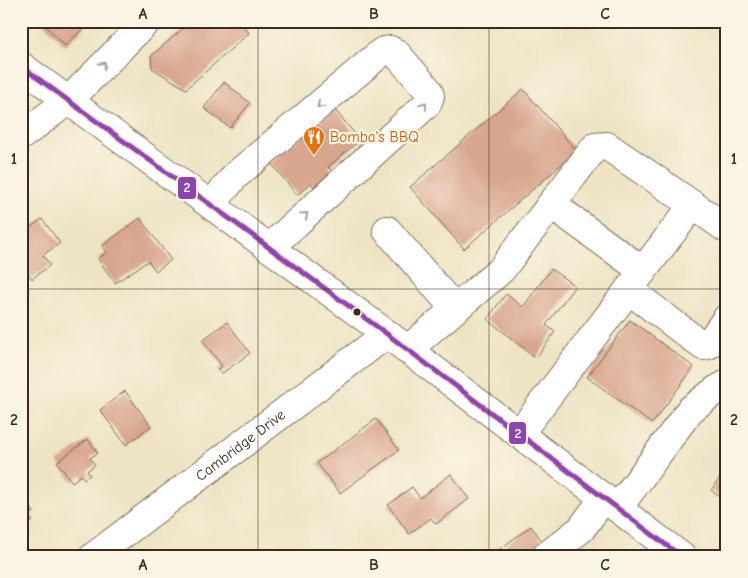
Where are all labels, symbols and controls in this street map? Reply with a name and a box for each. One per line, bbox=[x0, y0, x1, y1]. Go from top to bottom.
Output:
text: A bbox=[139, 5, 148, 23]
text: B bbox=[369, 5, 379, 23]
text: C bbox=[600, 5, 610, 23]
one-way arrow bbox=[97, 62, 106, 71]
one-way arrow bbox=[316, 99, 325, 108]
one-way arrow bbox=[418, 101, 427, 111]
restaurant icon: Bomba's BBQ bbox=[302, 125, 326, 156]
place label: Bomba's BBQ bbox=[330, 128, 419, 146]
text: 1 bbox=[11, 150, 17, 168]
text: 1 bbox=[731, 150, 737, 168]
line badge: 2 bbox=[177, 176, 197, 200]
text: 2 bbox=[184, 179, 191, 196]
one-way arrow bbox=[300, 212, 309, 221]
unlabelled marker bbox=[352, 307, 362, 317]
street label: Cambridge Drive bbox=[192, 405, 289, 485]
text: 2 bbox=[10, 411, 18, 429]
text: 2 bbox=[730, 411, 738, 429]
line badge: 2 bbox=[508, 421, 527, 445]
text: 2 bbox=[515, 425, 522, 442]
text: A bbox=[139, 556, 148, 574]
text: B bbox=[369, 556, 379, 574]
text: C bbox=[600, 556, 610, 574]

